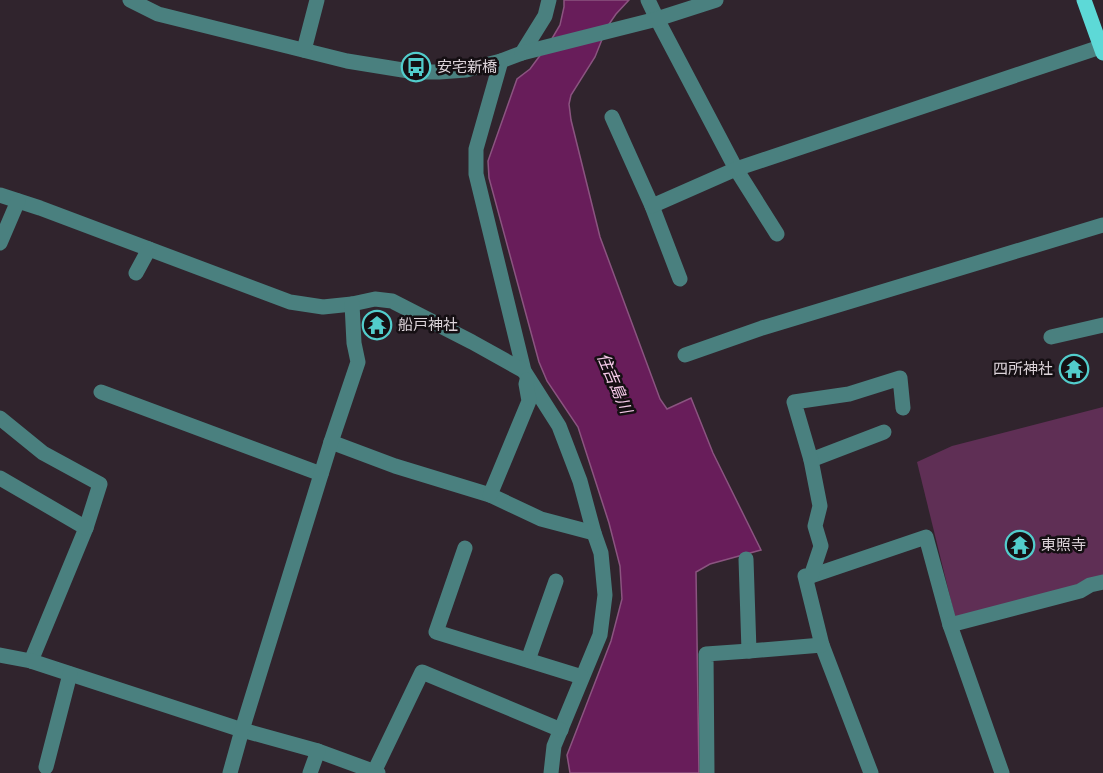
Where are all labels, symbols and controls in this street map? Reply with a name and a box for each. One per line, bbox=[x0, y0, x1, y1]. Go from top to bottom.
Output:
bus stop icon: 安宅新橋 bbox=[400, 51, 432, 83]
place label: 安宅新橋 bbox=[437, 58, 497, 75]
temple icon: 船戸神社 bbox=[361, 309, 393, 341]
place label: 船戸神社 bbox=[398, 316, 458, 333]
water label: 住吉島川 bbox=[593, 350, 637, 418]
temple icon: 四所神社 bbox=[1058, 353, 1090, 385]
place label: 四所神社 bbox=[993, 360, 1053, 377]
temple icon: 東照寺 bbox=[1004, 529, 1036, 561]
place label: 東照寺 bbox=[1041, 536, 1086, 553]

